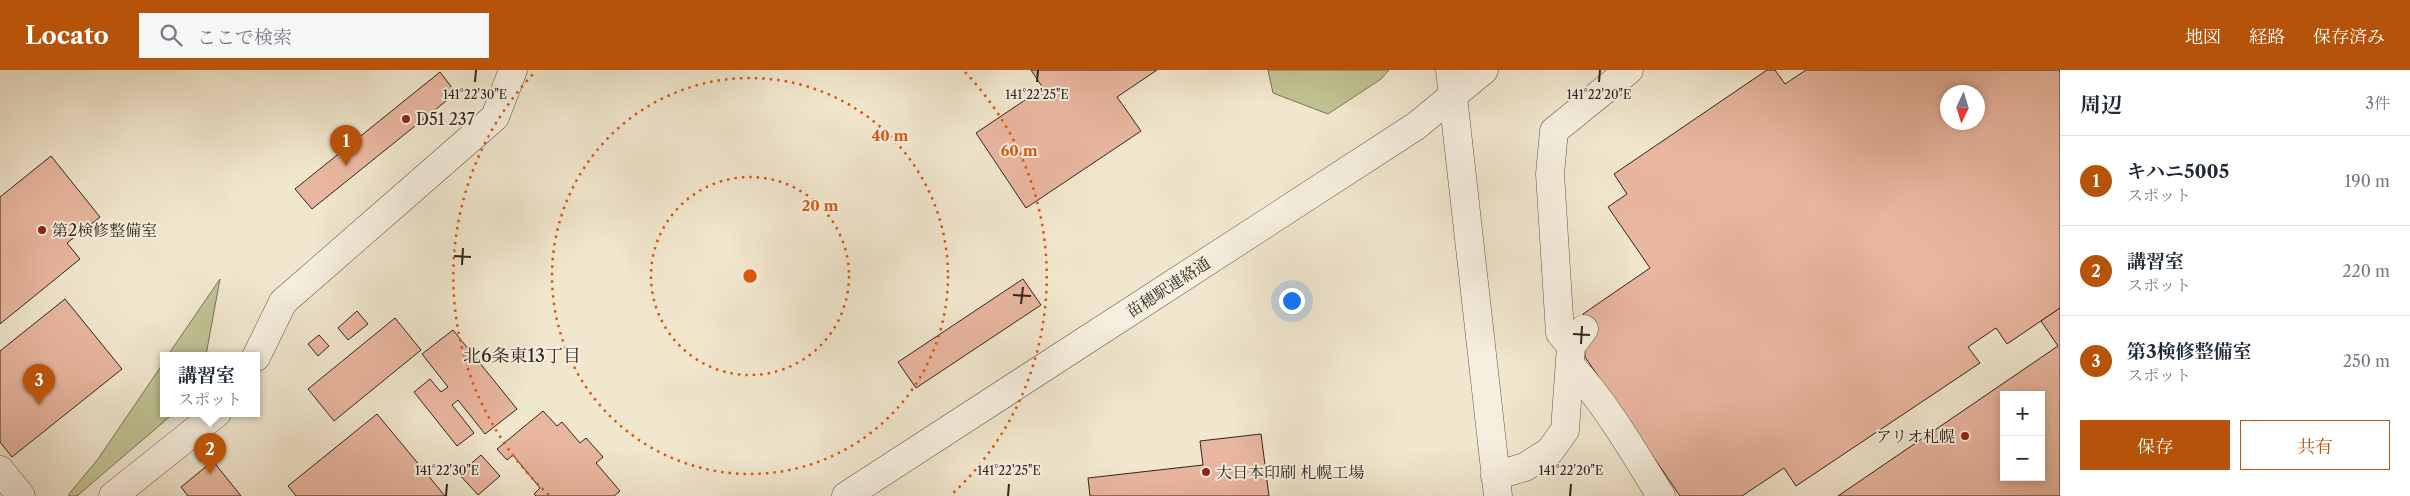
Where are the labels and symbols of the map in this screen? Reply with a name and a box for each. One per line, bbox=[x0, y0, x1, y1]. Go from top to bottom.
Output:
north arrow bbox=[1940, 85, 1985, 130]
text: 141°22'30"E bbox=[443, 87, 507, 102]
text: 141°22'25"E bbox=[1005, 87, 1069, 102]
text: 141°22'20"E bbox=[1567, 87, 1631, 102]
place label: D51 237 bbox=[416, 109, 475, 129]
marker: D51 237 bbox=[400, 113, 412, 125]
pin: 1 bbox=[330, 125, 362, 166]
text: 40 m bbox=[871, 126, 909, 145]
text: 60 m bbox=[1000, 141, 1038, 160]
text: 20 m bbox=[801, 196, 839, 215]
place label: 第2検修整備室 bbox=[52, 220, 157, 240]
marker: 第2検修整備室 bbox=[36, 224, 48, 236]
street label: 苗穂駅連絡通 bbox=[1122, 252, 1214, 322]
centre of rings bbox=[741, 267, 759, 285]
your location bbox=[1279, 288, 1305, 314]
district label: 北6条東13丁目 bbox=[463, 345, 581, 367]
pin: 3 bbox=[23, 364, 55, 405]
place label: アリオ札幌 bbox=[1876, 426, 1955, 446]
marker: アリオ札幌 bbox=[1959, 430, 1971, 442]
pin: 2 bbox=[194, 433, 226, 474]
place label: 大日本印刷 札幌工場 bbox=[1216, 462, 1364, 482]
text: 141°22'30"E bbox=[415, 463, 479, 478]
text: 141°22'25"E bbox=[977, 463, 1041, 478]
text: 141°22'20"E bbox=[1539, 463, 1603, 478]
marker: 大日本印刷 札幌工場 bbox=[1200, 466, 1212, 478]

